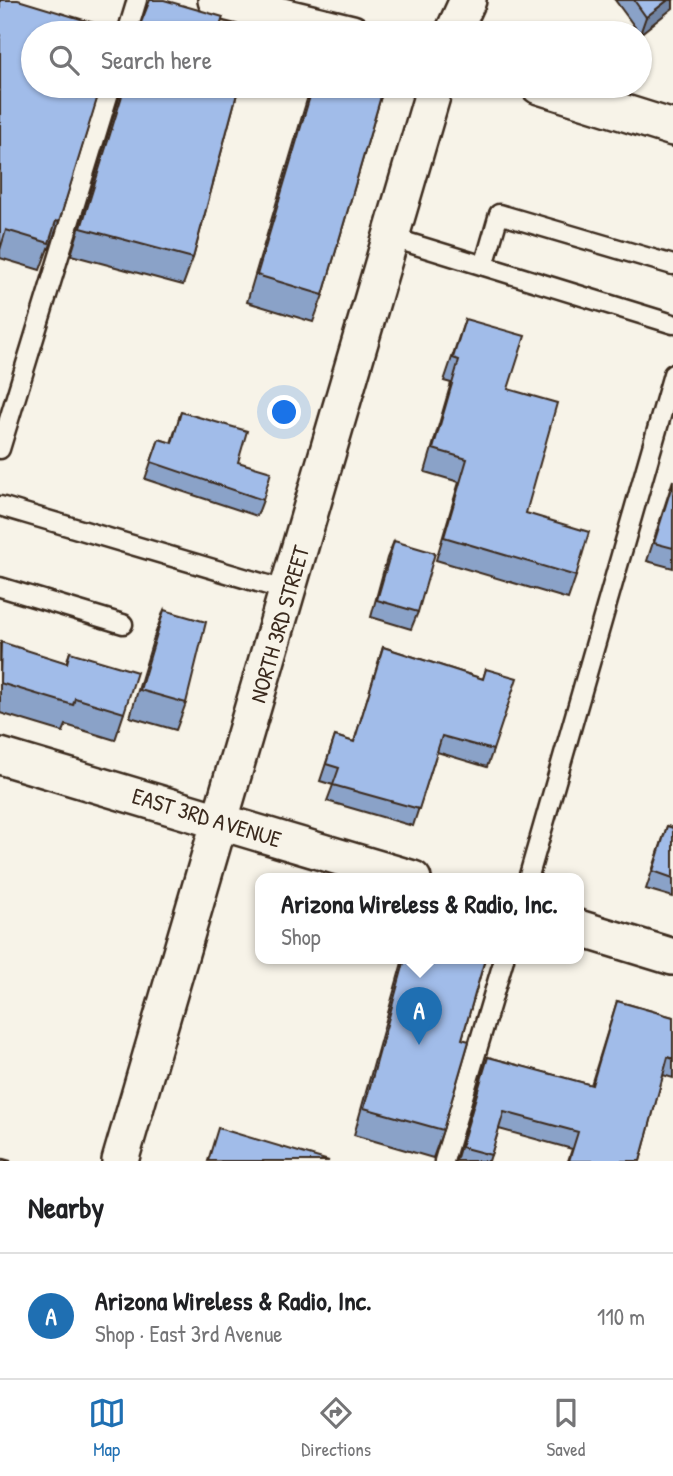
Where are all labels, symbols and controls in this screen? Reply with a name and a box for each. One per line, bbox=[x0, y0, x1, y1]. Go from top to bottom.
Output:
search box bbox=[21, 21, 652, 98]
icon: search bbox=[45, 41, 83, 79]
text: Search here bbox=[101, 42, 212, 77]
your location bbox=[267, 395, 301, 429]
street label: NORTH 3RD STREET bbox=[242, 542, 316, 706]
street label: EAST 3RD AVENUE bbox=[129, 780, 285, 854]
popup bbox=[255, 873, 584, 964]
text: Arizona Wireless & Radio, Inc. bbox=[281, 886, 558, 921]
text: Shop bbox=[281, 921, 321, 952]
pin: A bbox=[396, 987, 442, 1045]
text: Nearby bbox=[28, 1187, 104, 1227]
text: Arizona Wireless & Radio, Inc. bbox=[95, 1283, 371, 1318]
text: A bbox=[45, 1301, 57, 1332]
text: 110 m bbox=[597, 1301, 645, 1332]
text: Shop · East 3rd Avenue bbox=[95, 1318, 283, 1349]
tab: Map bbox=[88, 1394, 126, 1462]
tab: Directions bbox=[301, 1394, 371, 1462]
tab: Saved bbox=[547, 1394, 585, 1462]

